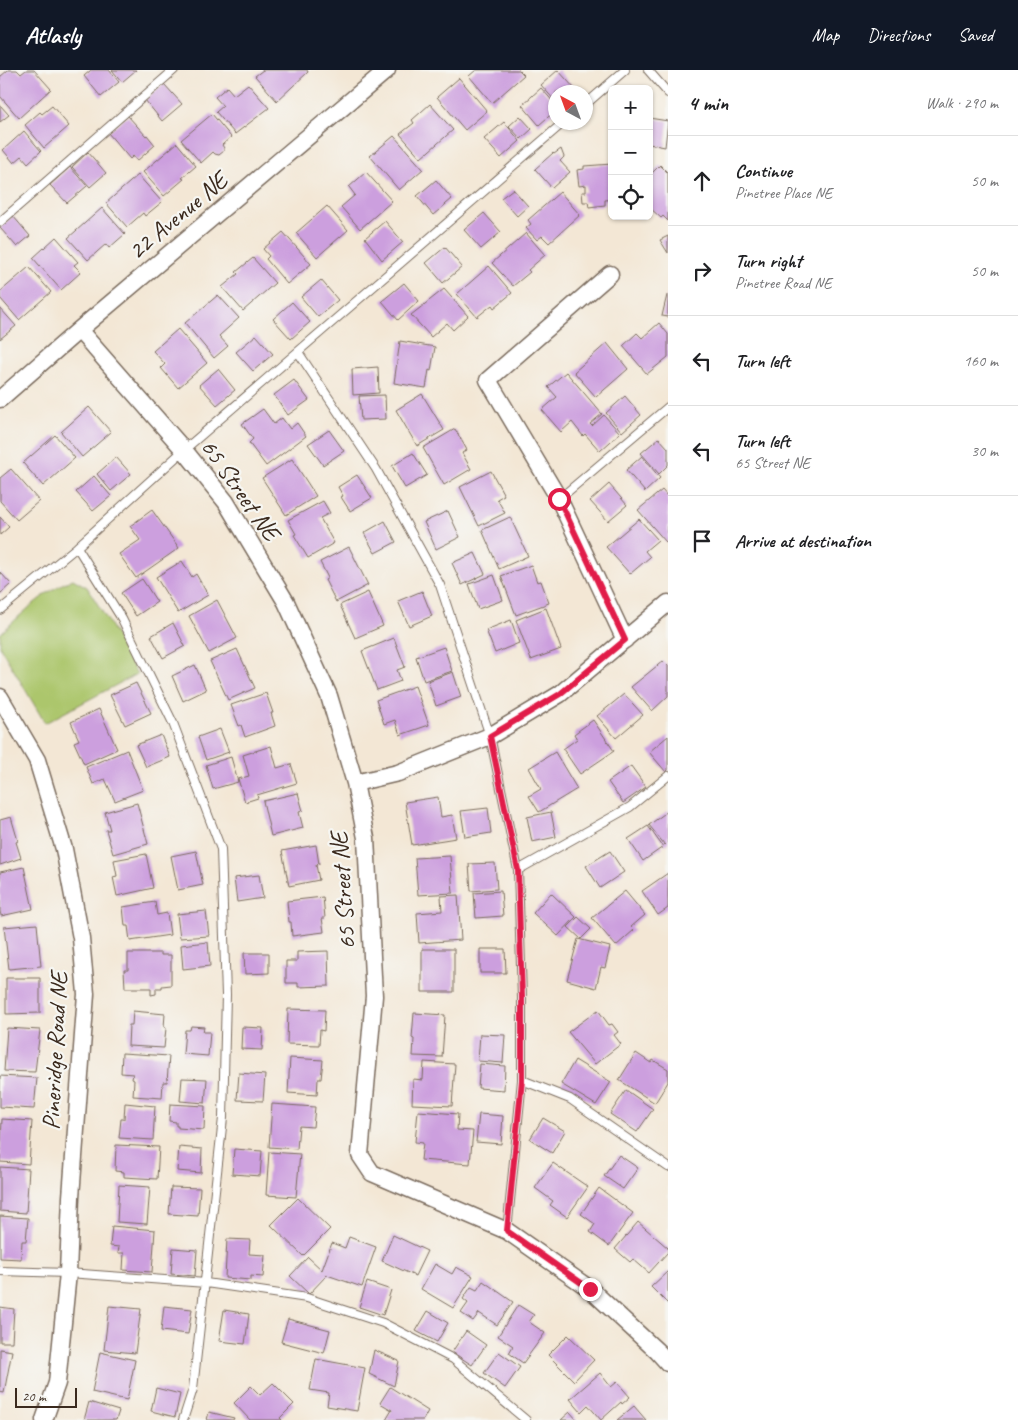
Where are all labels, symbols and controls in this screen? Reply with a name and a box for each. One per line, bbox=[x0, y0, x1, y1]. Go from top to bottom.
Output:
text: Atlasly bbox=[25, 20, 81, 50]
text: Map bbox=[812, 24, 839, 46]
text: Directions bbox=[867, 24, 930, 46]
text: Saved bbox=[958, 24, 993, 46]
north arrow bbox=[548, 85, 593, 130]
map controls bbox=[608, 85, 653, 220]
button: + bbox=[608, 85, 653, 130]
text: 4 min bbox=[688, 90, 728, 116]
text: Walk · 290 m bbox=[926, 93, 998, 113]
button: − bbox=[608, 130, 653, 175]
text: Continue bbox=[735, 159, 792, 183]
street label: 22 Avenue NE bbox=[121, 163, 236, 267]
icon: ahead bbox=[688, 167, 716, 195]
text: 50 m bbox=[971, 171, 998, 191]
button: locate bbox=[608, 175, 653, 220]
text: Pinetree Place NE bbox=[735, 183, 832, 203]
text: Turn right bbox=[735, 249, 802, 273]
icon: right bbox=[688, 257, 716, 285]
text: 50 m bbox=[971, 261, 998, 281]
text: Pinetree Road NE bbox=[735, 273, 832, 293]
icon: left bbox=[688, 347, 716, 375]
text: Turn left bbox=[735, 349, 790, 373]
text: 160 m bbox=[964, 351, 998, 371]
text: Turn left bbox=[735, 429, 790, 453]
street label: 65 Street NE bbox=[193, 432, 289, 549]
icon: left bbox=[688, 437, 716, 465]
text: 30 m bbox=[971, 441, 998, 461]
text: 65 Street NE bbox=[735, 453, 810, 473]
route start bbox=[548, 488, 571, 511]
icon: arrive bbox=[688, 527, 716, 555]
text: Arrive at destination bbox=[735, 529, 871, 553]
street label: 65 Street NE bbox=[323, 829, 363, 951]
street label: Pineridge Road NE bbox=[35, 969, 75, 1131]
route end bbox=[579, 1278, 602, 1301]
scale bar bbox=[15, 1385, 78, 1408]
text: 20 m bbox=[22, 1388, 46, 1405]

